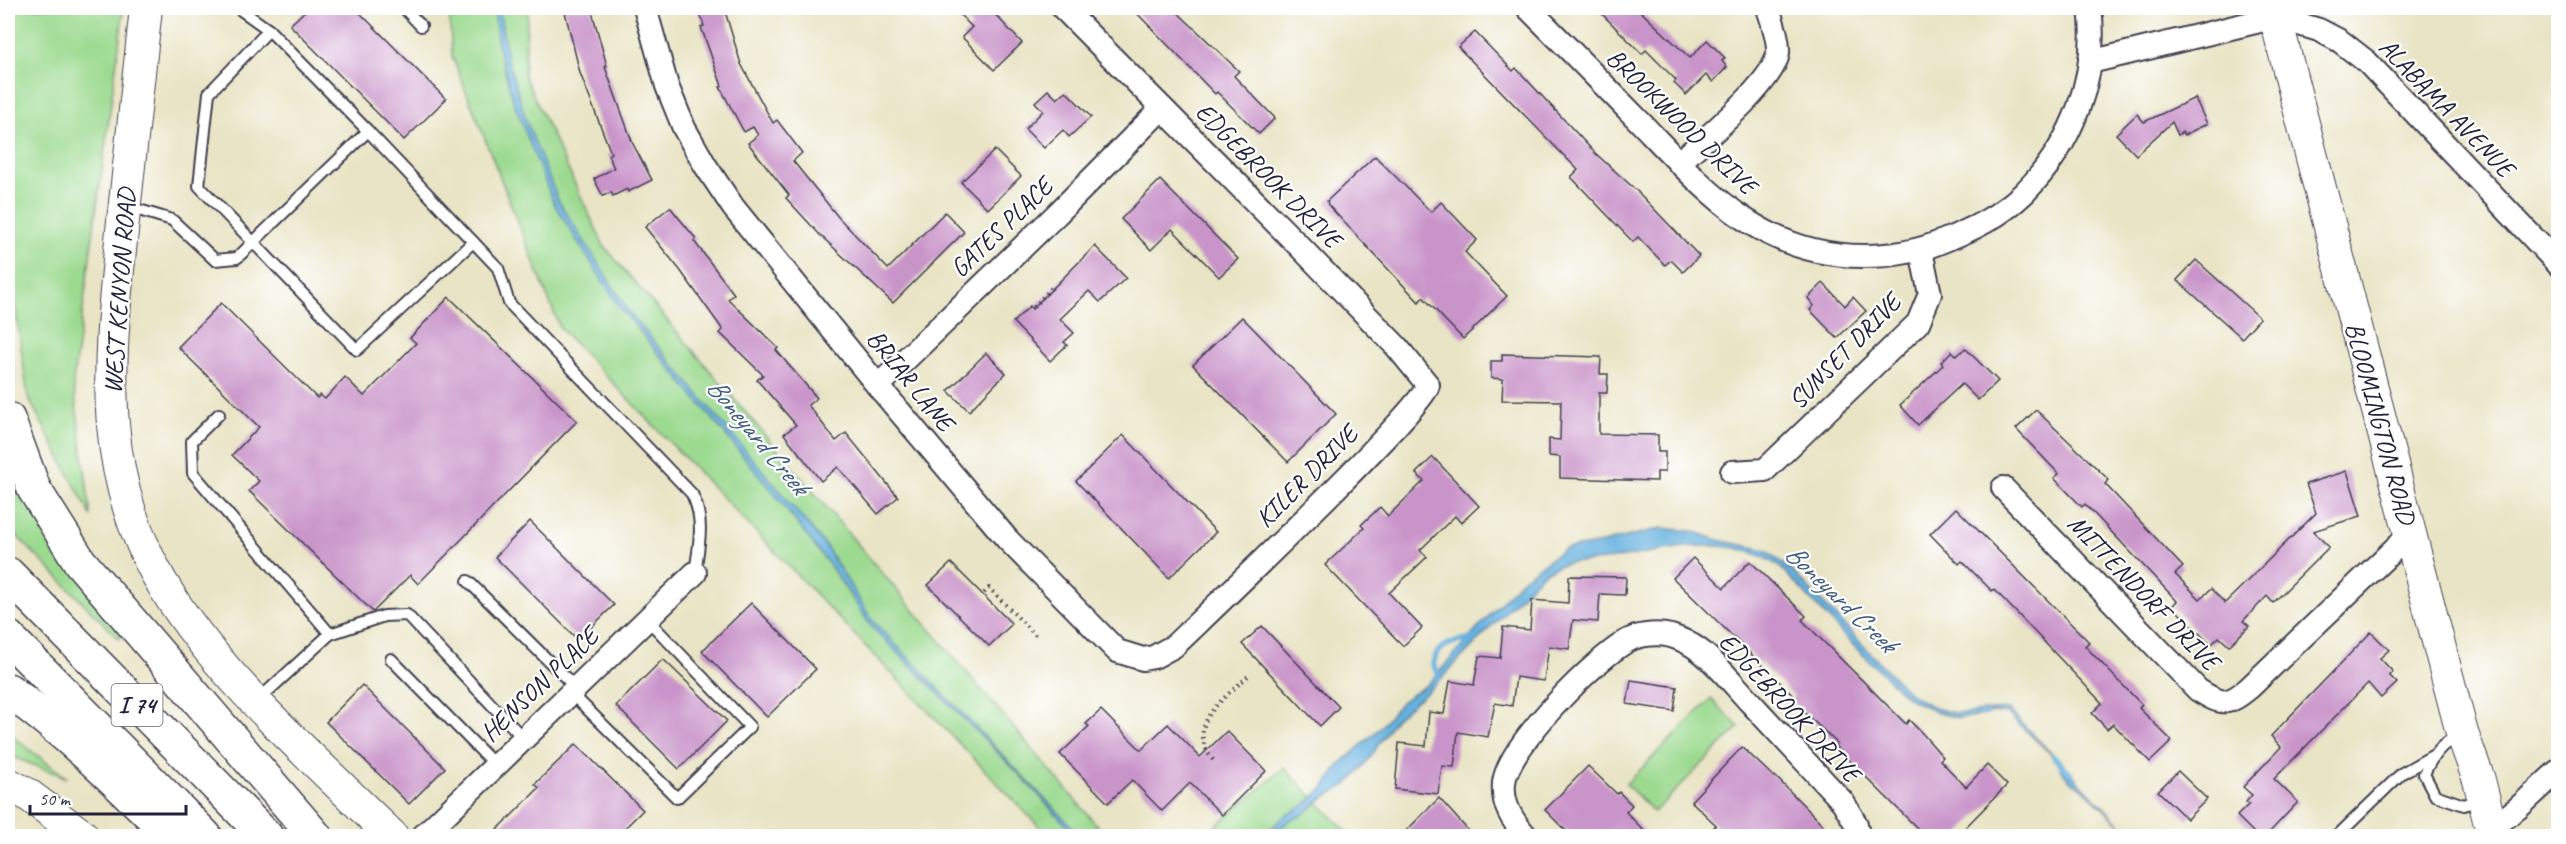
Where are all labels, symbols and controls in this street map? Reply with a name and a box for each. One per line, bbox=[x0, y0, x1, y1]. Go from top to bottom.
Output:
street label: ALABAMA AVENUE bbox=[2372, 31, 2524, 187]
street label: BROOKWOOD DRIVE bbox=[1599, 41, 1767, 204]
street label: EDGEBROOK DRIVE bbox=[1189, 95, 1351, 258]
street label: GATES PLACE bbox=[943, 168, 1062, 284]
street label: WEST KENYON ROAD bbox=[96, 185, 143, 395]
street label: SUNSET DRIVE bbox=[1781, 284, 1910, 416]
street label: BLOOMINGTON ROAD bbox=[2338, 319, 2424, 530]
street label: BRIAR LANE bbox=[860, 323, 964, 440]
water label: Boneyard Creek bbox=[699, 371, 820, 505]
street label: KILER DRIVE bbox=[1248, 416, 1367, 535]
street label: MITTENDORF DRIVE bbox=[2061, 507, 2229, 680]
water label: Boneyard Creek bbox=[1778, 537, 1907, 663]
street label: HENSON PLACE bbox=[473, 618, 608, 749]
street label: EDGEBROOK DRIVE bbox=[1712, 625, 1870, 792]
road number: I 74 bbox=[112, 684, 162, 726]
scale bar bbox=[30, 778, 186, 816]
text: 50 m bbox=[39, 788, 72, 810]

